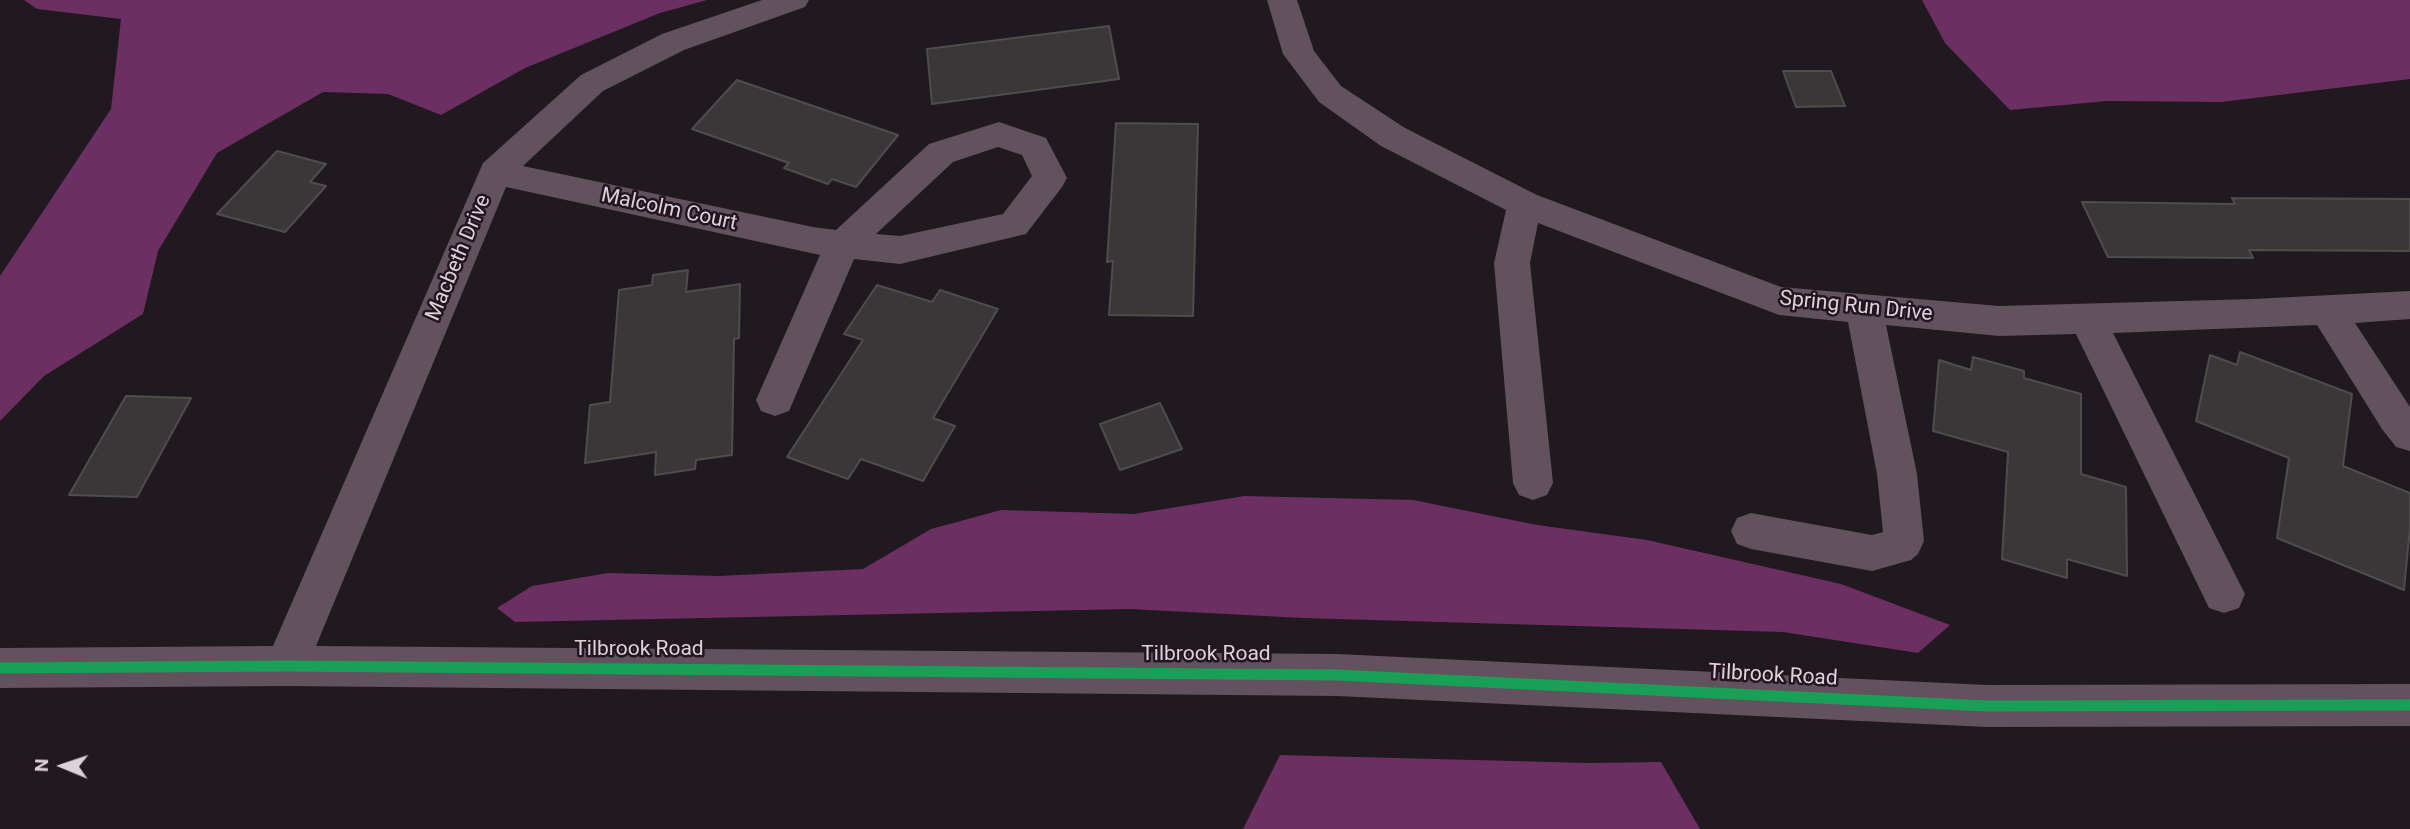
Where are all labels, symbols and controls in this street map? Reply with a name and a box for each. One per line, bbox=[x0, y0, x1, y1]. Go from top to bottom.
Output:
street label: Malcolm Court bbox=[599, 183, 739, 237]
street label: Macbeth Drive bbox=[421, 191, 497, 325]
street label: Spring Run Drive bbox=[1778, 286, 1934, 328]
street label: Tilbrook Road bbox=[574, 637, 704, 663]
street label: Tilbrook Road bbox=[1141, 642, 1271, 668]
street label: Tilbrook Road bbox=[1708, 660, 1838, 692]
north arrow bbox=[28, 731, 98, 801]
text: N bbox=[30, 758, 53, 772]

